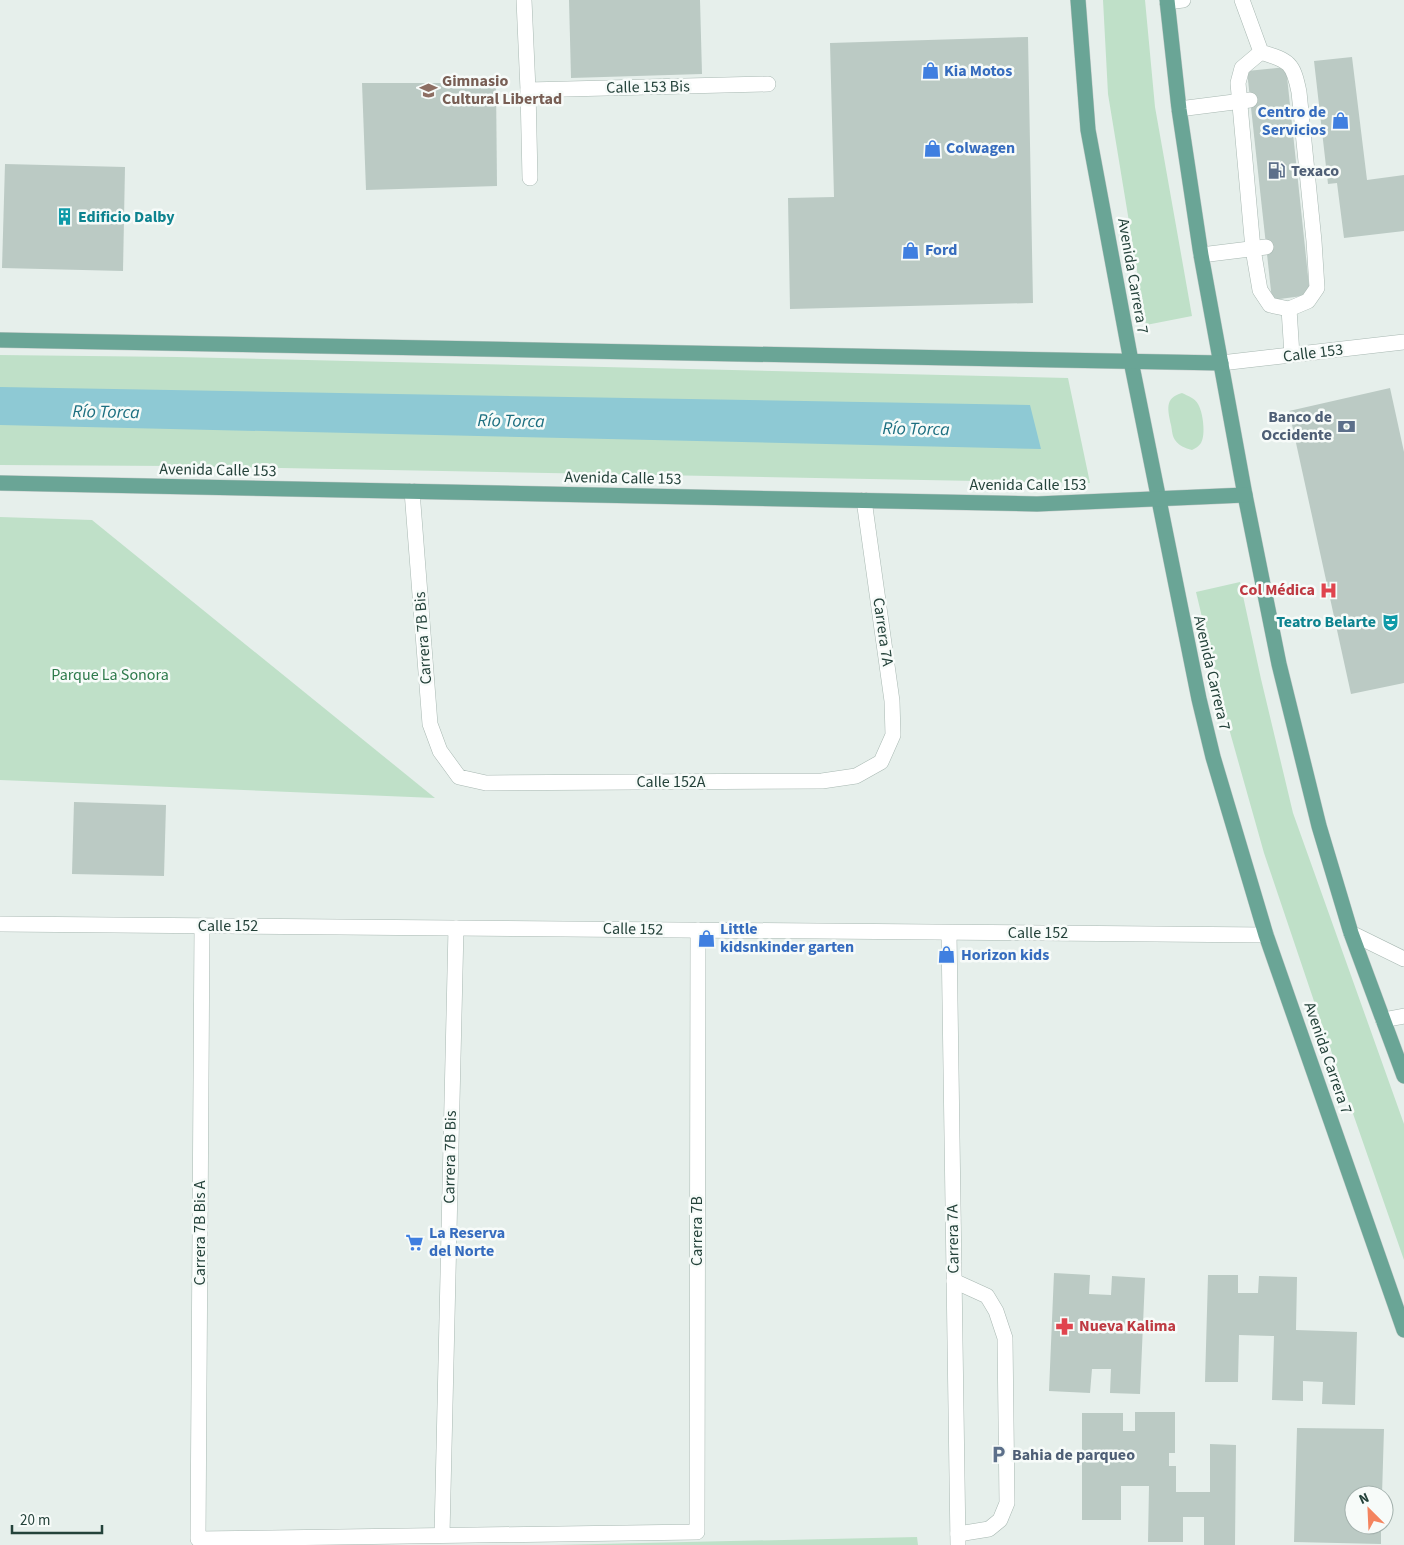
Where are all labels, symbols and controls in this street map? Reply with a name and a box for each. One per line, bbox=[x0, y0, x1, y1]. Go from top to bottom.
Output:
place label: Kia Motos bbox=[944, 60, 1012, 82]
shop icon: Kia Motos bbox=[920, 61, 940, 81]
place label: Gimnasio Cultural Libertad bbox=[442, 70, 562, 110]
street label: Calle 153 Bis bbox=[606, 75, 690, 99]
school or university icon: Gimnasio Cultural Libertad bbox=[418, 80, 438, 100]
place label: Centro de Servicios bbox=[1257, 101, 1326, 141]
shop icon: Centro de Servicios bbox=[1330, 111, 1350, 131]
place label: Colwagen bbox=[946, 137, 1015, 159]
shop icon: Colwagen bbox=[922, 138, 942, 158]
place label: Texaco bbox=[1291, 160, 1339, 182]
fuel station icon: Texaco bbox=[1267, 161, 1287, 181]
place label: Edificio Dalby bbox=[78, 206, 175, 228]
building icon: Edificio Dalby bbox=[54, 207, 74, 227]
street label: Avenida Carrera 7 bbox=[1112, 216, 1154, 336]
place label: Ford bbox=[925, 239, 957, 261]
shop icon: Ford bbox=[901, 240, 921, 260]
street label: Calle 153 bbox=[1282, 338, 1344, 368]
water label: Río Torca bbox=[72, 399, 140, 425]
place label: Banco de Occidente bbox=[1261, 406, 1332, 446]
water label: Río Torca bbox=[477, 408, 545, 434]
water label: Río Torca bbox=[882, 416, 950, 442]
bank icon: Banco de Occidente bbox=[1336, 416, 1356, 436]
street label: Avenida Calle 153 bbox=[159, 458, 277, 482]
street label: Avenida Calle 153 bbox=[564, 466, 682, 490]
street label: Avenida Calle 153 bbox=[969, 474, 1087, 496]
place label: Col Médica bbox=[1239, 579, 1315, 601]
hospital icon: Col Médica bbox=[1319, 580, 1339, 600]
street label: Carrera 7B Bis bbox=[409, 590, 437, 685]
street label: Carrera 7A bbox=[867, 596, 899, 668]
place label: Teatro Belarte bbox=[1276, 611, 1376, 633]
theatre icon: Teatro Belarte bbox=[1380, 612, 1400, 632]
street label: Avenida Carrera 7 bbox=[1188, 613, 1236, 733]
park label: Parque La Sonora bbox=[51, 664, 169, 686]
street label: Calle 152A bbox=[636, 771, 706, 793]
street label: Calle 152 bbox=[198, 915, 258, 937]
street label: Calle 152 bbox=[603, 917, 663, 941]
place label: Little kidsnkinder garten bbox=[720, 918, 854, 958]
street label: Calle 152 bbox=[1008, 922, 1068, 944]
shop icon: Little kidsnkinder garten bbox=[696, 928, 716, 948]
place label: Horizon kids bbox=[961, 944, 1049, 966]
shop icon: Horizon kids bbox=[937, 945, 957, 965]
street label: Avenida Carrera 7 bbox=[1299, 999, 1357, 1117]
street label: Carrera 7B Bis bbox=[438, 1110, 462, 1204]
street label: Carrera 7B Bis A bbox=[189, 1180, 211, 1286]
street label: Carrera 7B bbox=[686, 1196, 708, 1266]
street label: Carrera 7A bbox=[941, 1204, 965, 1274]
place label: La Reserva del Norte bbox=[429, 1222, 505, 1262]
supermarket icon: La Reserva del Norte bbox=[405, 1232, 425, 1252]
place label: Nueva Kalima bbox=[1079, 1315, 1176, 1337]
pharmacy icon: Nueva Kalima bbox=[1055, 1316, 1075, 1336]
place label: Bahia de parqueo bbox=[1012, 1444, 1135, 1466]
parking icon: Bahia de parqueo bbox=[988, 1445, 1008, 1465]
north arrow bbox=[1344, 1485, 1394, 1535]
text: N bbox=[1356, 1488, 1372, 1510]
scale bar bbox=[12, 1502, 102, 1534]
text: 20 m bbox=[20, 1510, 50, 1531]

